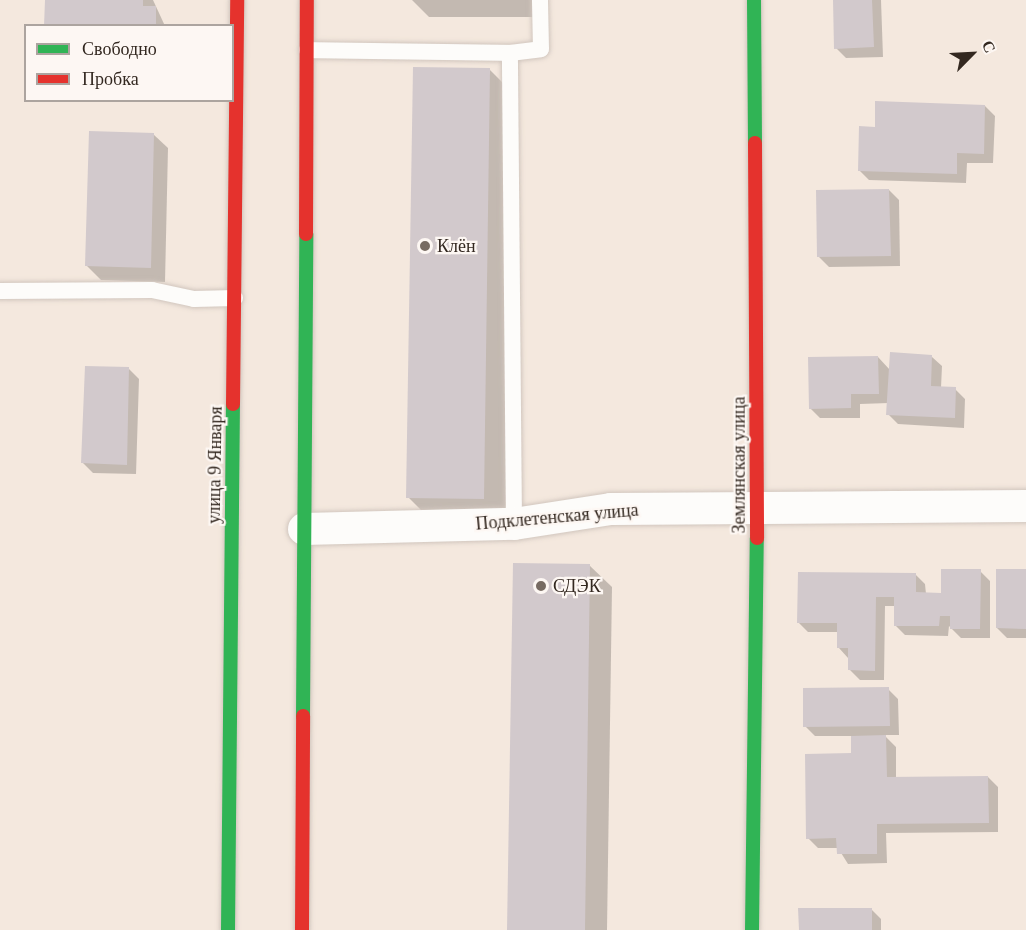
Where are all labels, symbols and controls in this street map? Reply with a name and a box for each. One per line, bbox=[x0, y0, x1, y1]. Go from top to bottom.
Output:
legend bbox=[24, 24, 234, 102]
north arrow bbox=[942, 24, 1002, 84]
text: С bbox=[979, 38, 999, 55]
text: Свободно bbox=[82, 39, 157, 59]
text: Пробка bbox=[82, 69, 139, 89]
place label: Клён bbox=[437, 235, 476, 257]
marker: Клён bbox=[418, 239, 432, 253]
street label: Землянская улица bbox=[728, 397, 750, 533]
street label: улица 9 Января bbox=[203, 406, 227, 524]
street label: Подклетенская улица bbox=[475, 499, 639, 535]
place label: СДЭК bbox=[553, 575, 601, 597]
marker: СДЭК bbox=[534, 579, 548, 593]

